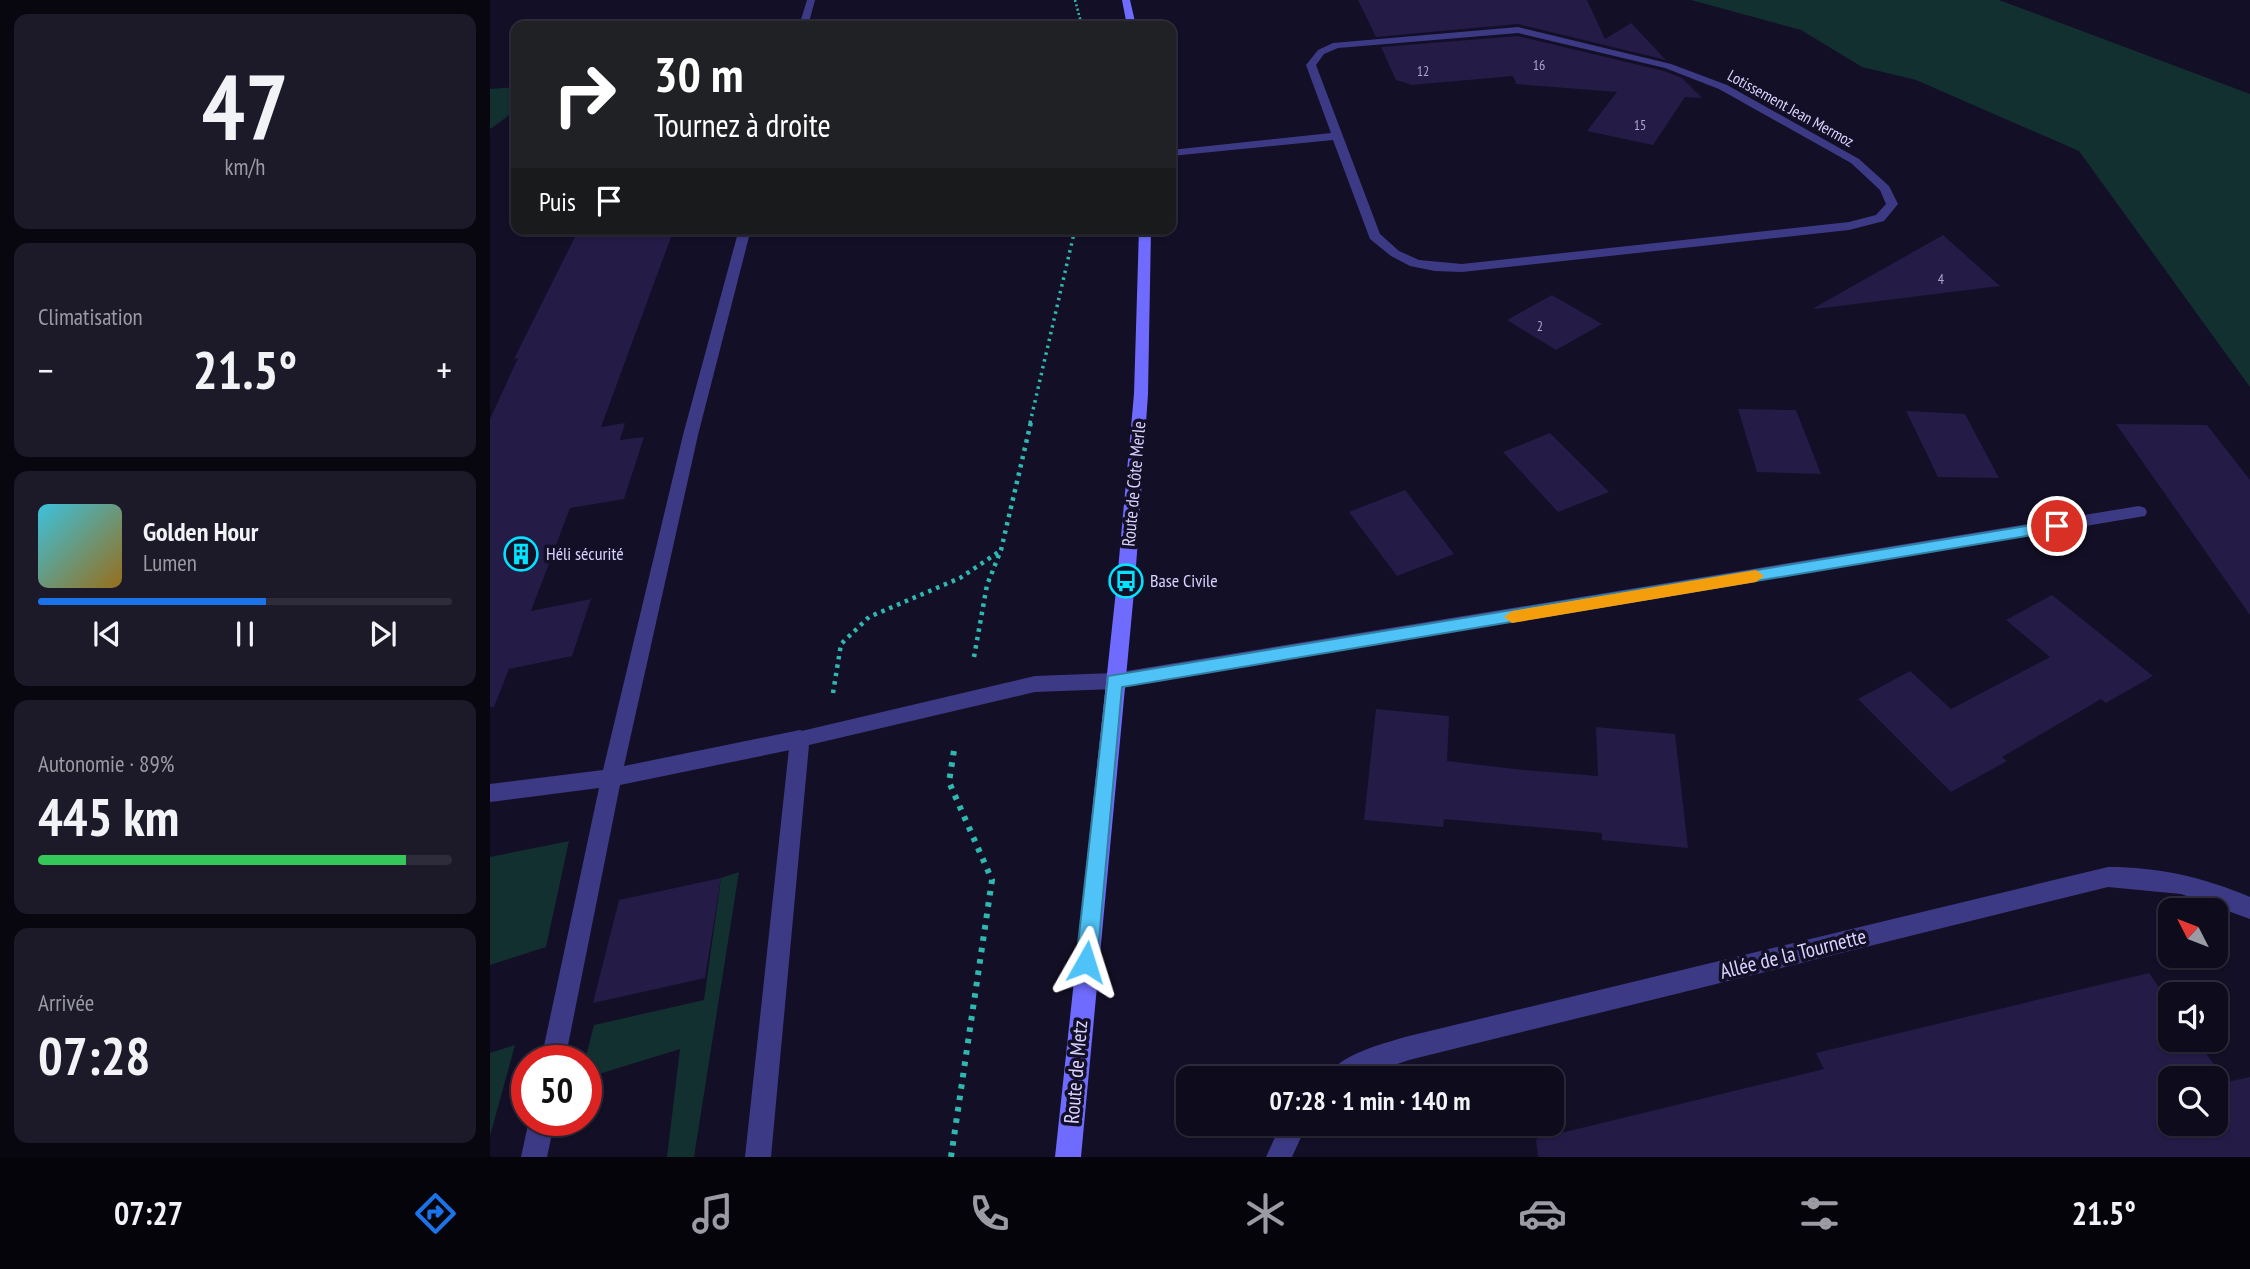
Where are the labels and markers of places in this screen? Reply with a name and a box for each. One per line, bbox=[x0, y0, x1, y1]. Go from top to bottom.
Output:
pin bbox=[2027, 496, 2087, 556]
building icon: Héli sécurité bbox=[502, 535, 540, 573]
place label: Héli sécurité bbox=[546, 542, 624, 565]
bus stop icon: Base Civile bbox=[1107, 562, 1145, 600]
place label: Base Civile bbox=[1150, 569, 1218, 592]

